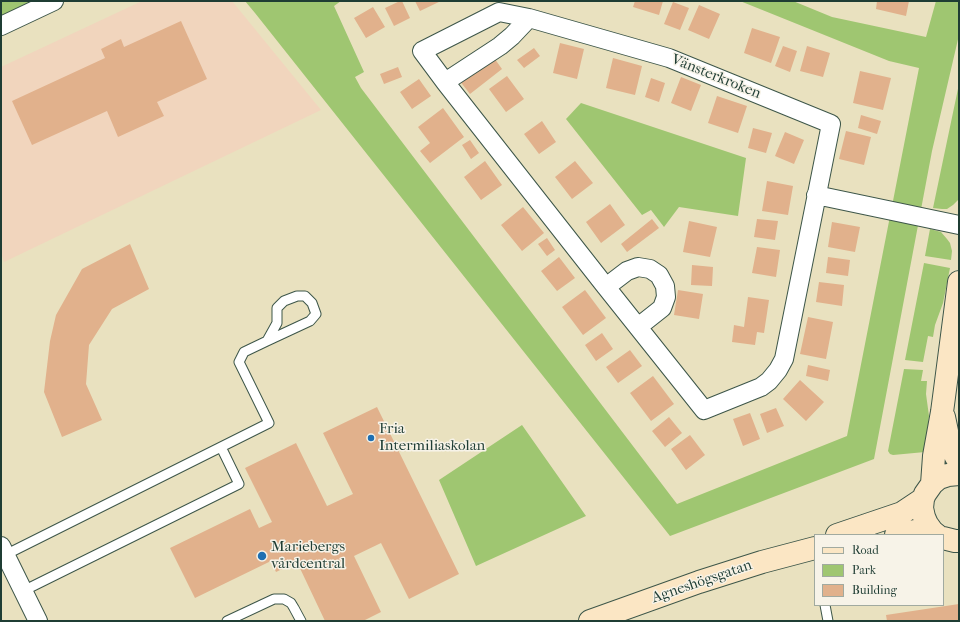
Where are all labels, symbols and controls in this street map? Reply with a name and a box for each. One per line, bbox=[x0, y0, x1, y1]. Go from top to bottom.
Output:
street label: Vänsterkroken bbox=[669, 51, 763, 103]
place label: Fria Intermiliaskolan bbox=[379, 420, 485, 455]
marker: Fria Intermiliaskolan bbox=[366, 433, 376, 443]
legend bbox=[814, 534, 944, 606]
place label: Mariebergs vårdcentral bbox=[271, 538, 345, 573]
text: Road bbox=[852, 543, 879, 557]
marker: Mariebergs vårdcentral bbox=[256, 550, 268, 562]
street label: Agneshögsgatan bbox=[650, 556, 754, 608]
text: Park bbox=[852, 563, 876, 577]
text: Building bbox=[852, 583, 897, 597]

